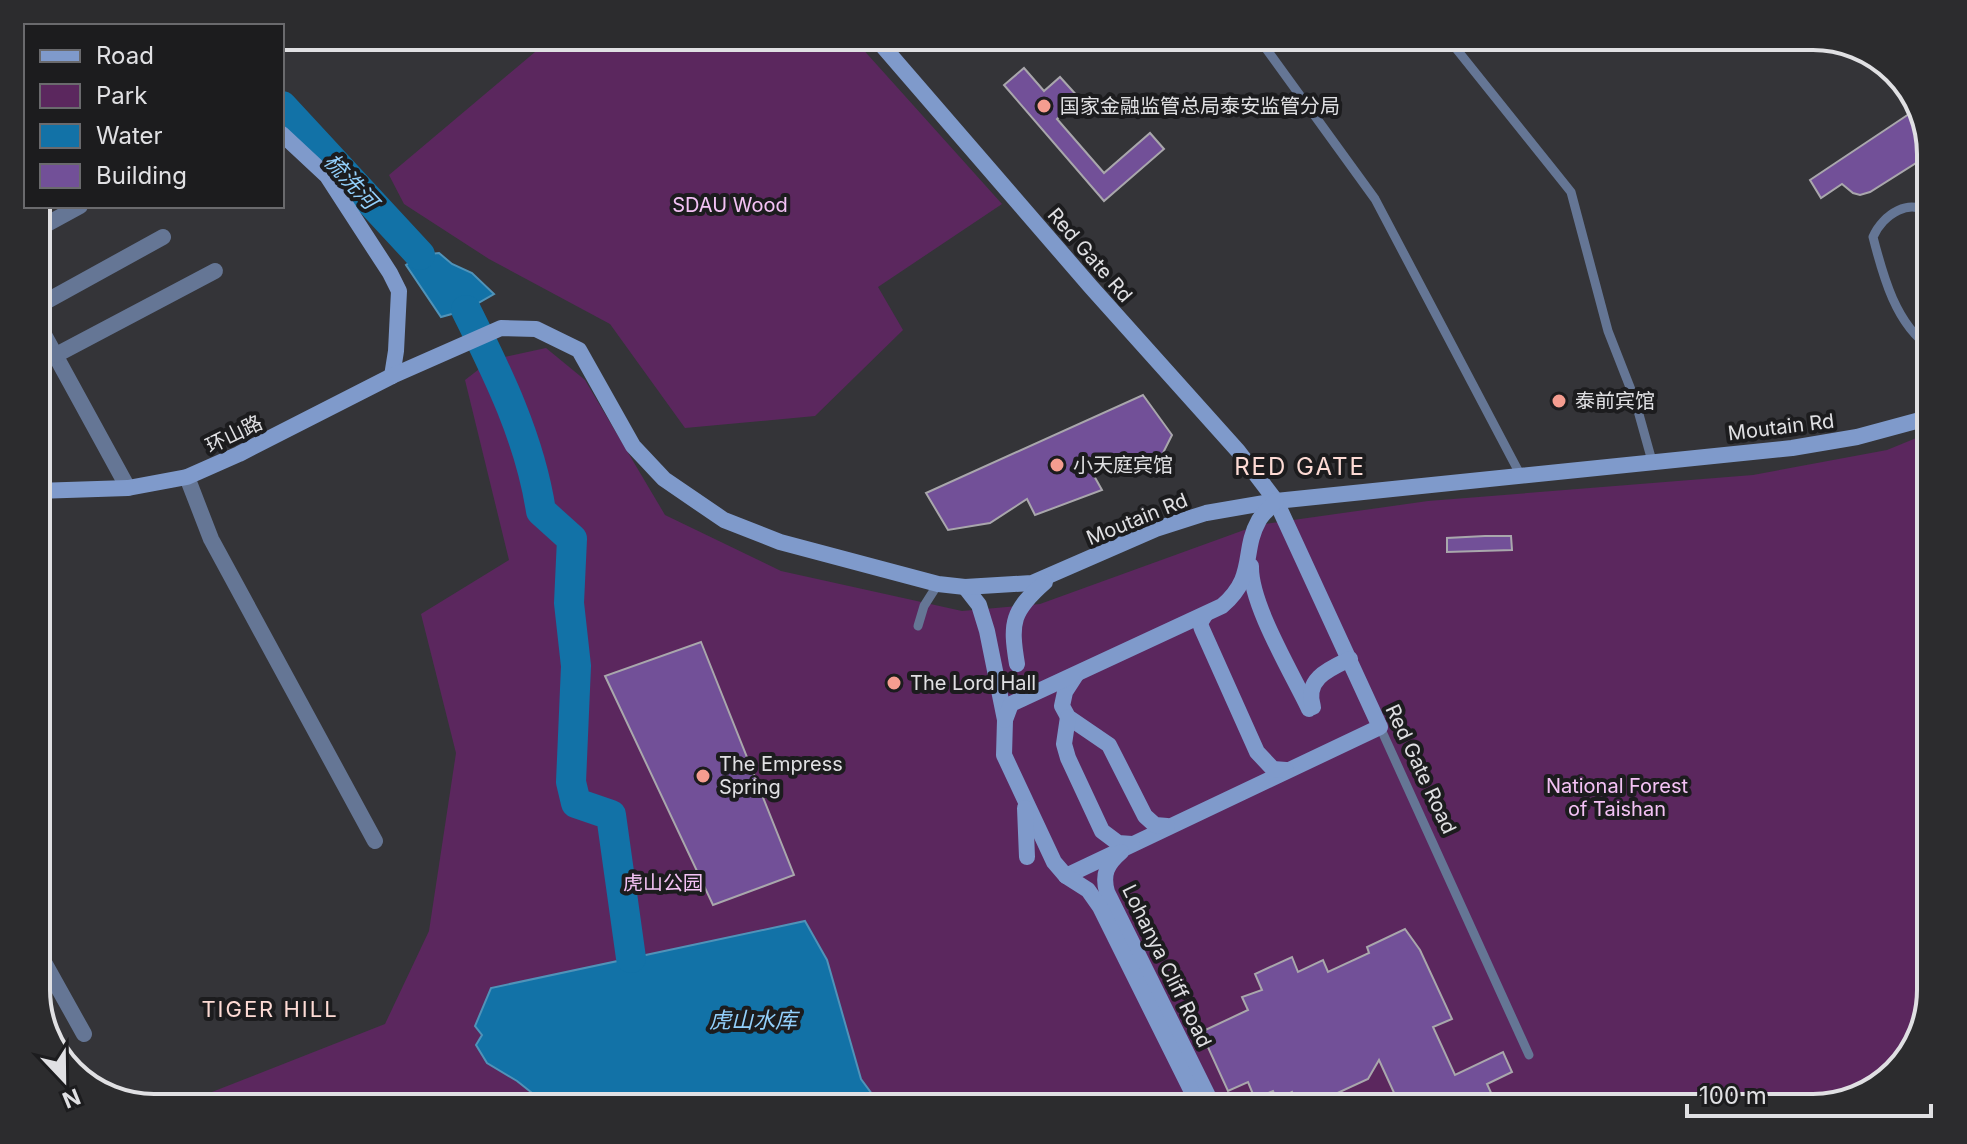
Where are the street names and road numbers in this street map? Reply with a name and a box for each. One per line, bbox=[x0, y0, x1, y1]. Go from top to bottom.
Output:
street label: Red Gate Rd bbox=[1043, 203, 1137, 307]
street label: Moutain Rd bbox=[1726, 409, 1836, 445]
street label: 环山路 bbox=[202, 410, 266, 458]
street label: Moutain Rd bbox=[1083, 488, 1191, 550]
street label: Red Gate Road bbox=[1381, 700, 1461, 838]
street label: Lohanya Cliff Road bbox=[1117, 881, 1217, 1051]

